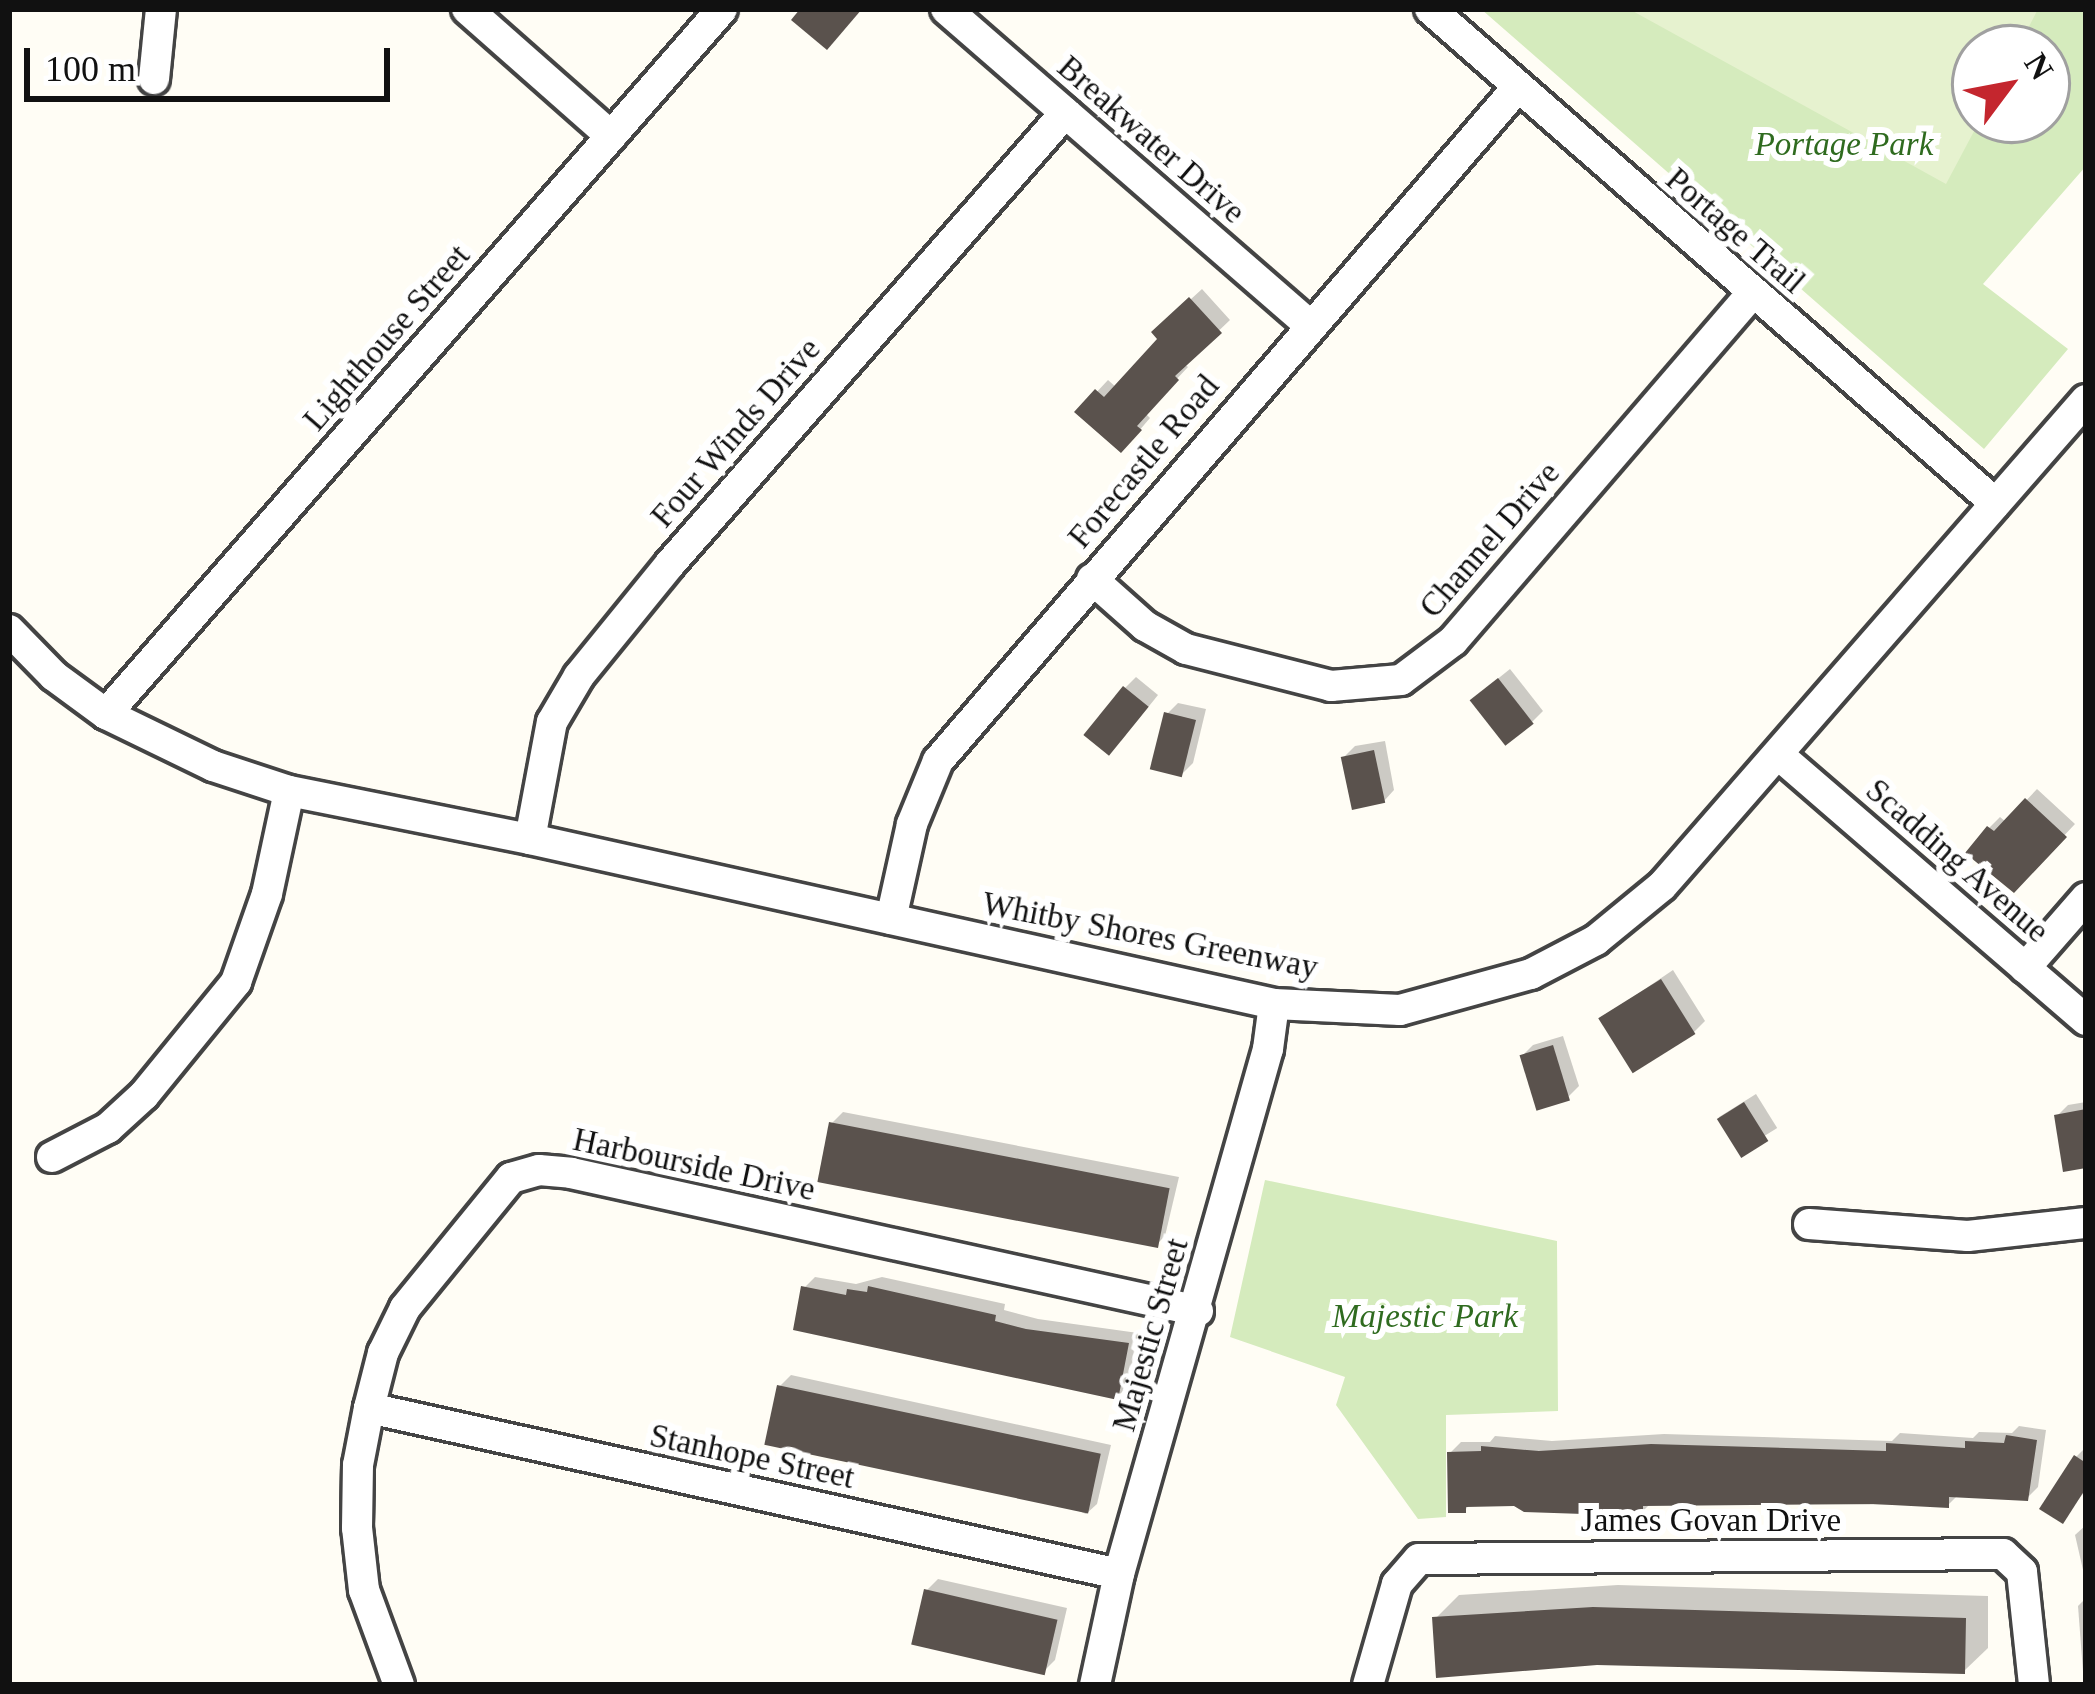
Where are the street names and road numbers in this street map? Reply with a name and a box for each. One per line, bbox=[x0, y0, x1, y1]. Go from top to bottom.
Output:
street label: Breakwater Drive bbox=[1049, 48, 1253, 232]
street label: Portage Trail bbox=[1657, 160, 1813, 302]
street label: Lighthouse Street bbox=[295, 237, 479, 439]
street label: Four Winds Drive bbox=[643, 330, 829, 536]
street label: Forecastle Road bbox=[1060, 367, 1228, 557]
street label: Channel Drive bbox=[1412, 454, 1568, 626]
street label: Scadding Avenue bbox=[1857, 770, 2057, 952]
street label: Whitby Shores Greenway bbox=[979, 884, 1321, 988]
street label: Harbourside Drive bbox=[569, 1120, 819, 1210]
street label: Majestic Street bbox=[1105, 1234, 1197, 1436]
street label: Stanhope Street bbox=[646, 1416, 858, 1498]
street label: James Govan Drive bbox=[1581, 1501, 1841, 1541]

